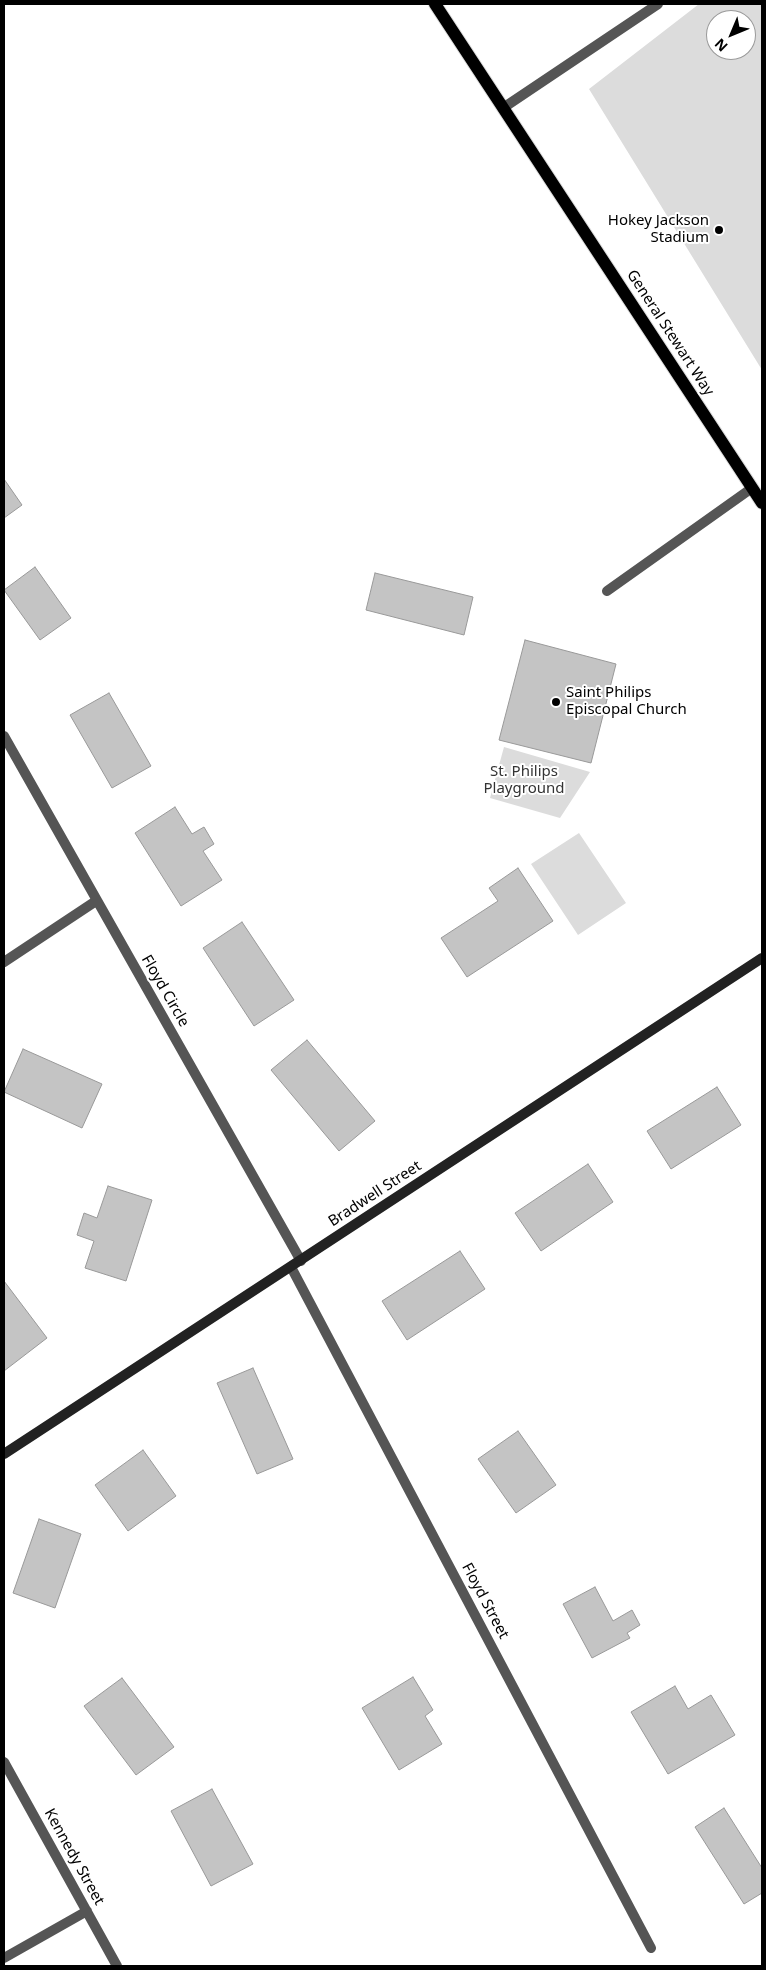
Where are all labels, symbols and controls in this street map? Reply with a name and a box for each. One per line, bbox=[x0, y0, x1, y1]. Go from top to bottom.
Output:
north arrow bbox=[706, 10, 756, 60]
text: N bbox=[710, 35, 731, 56]
place label: Hokey Jackson Stadium bbox=[608, 212, 709, 247]
marker: Hokey Jackson Stadium bbox=[713, 224, 725, 236]
street label: General Stewart Way bbox=[623, 267, 717, 399]
place label: Saint Philips Episcopal Church bbox=[566, 684, 687, 719]
marker: Saint Philips Episcopal Church bbox=[550, 696, 562, 708]
park label: St. Philips Playground bbox=[484, 763, 564, 798]
street label: Floyd Circle bbox=[137, 952, 193, 1030]
street label: Bradwell Street bbox=[325, 1157, 425, 1231]
street label: Floyd Street bbox=[458, 1560, 512, 1642]
street label: Kennedy Street bbox=[40, 1806, 108, 1908]

